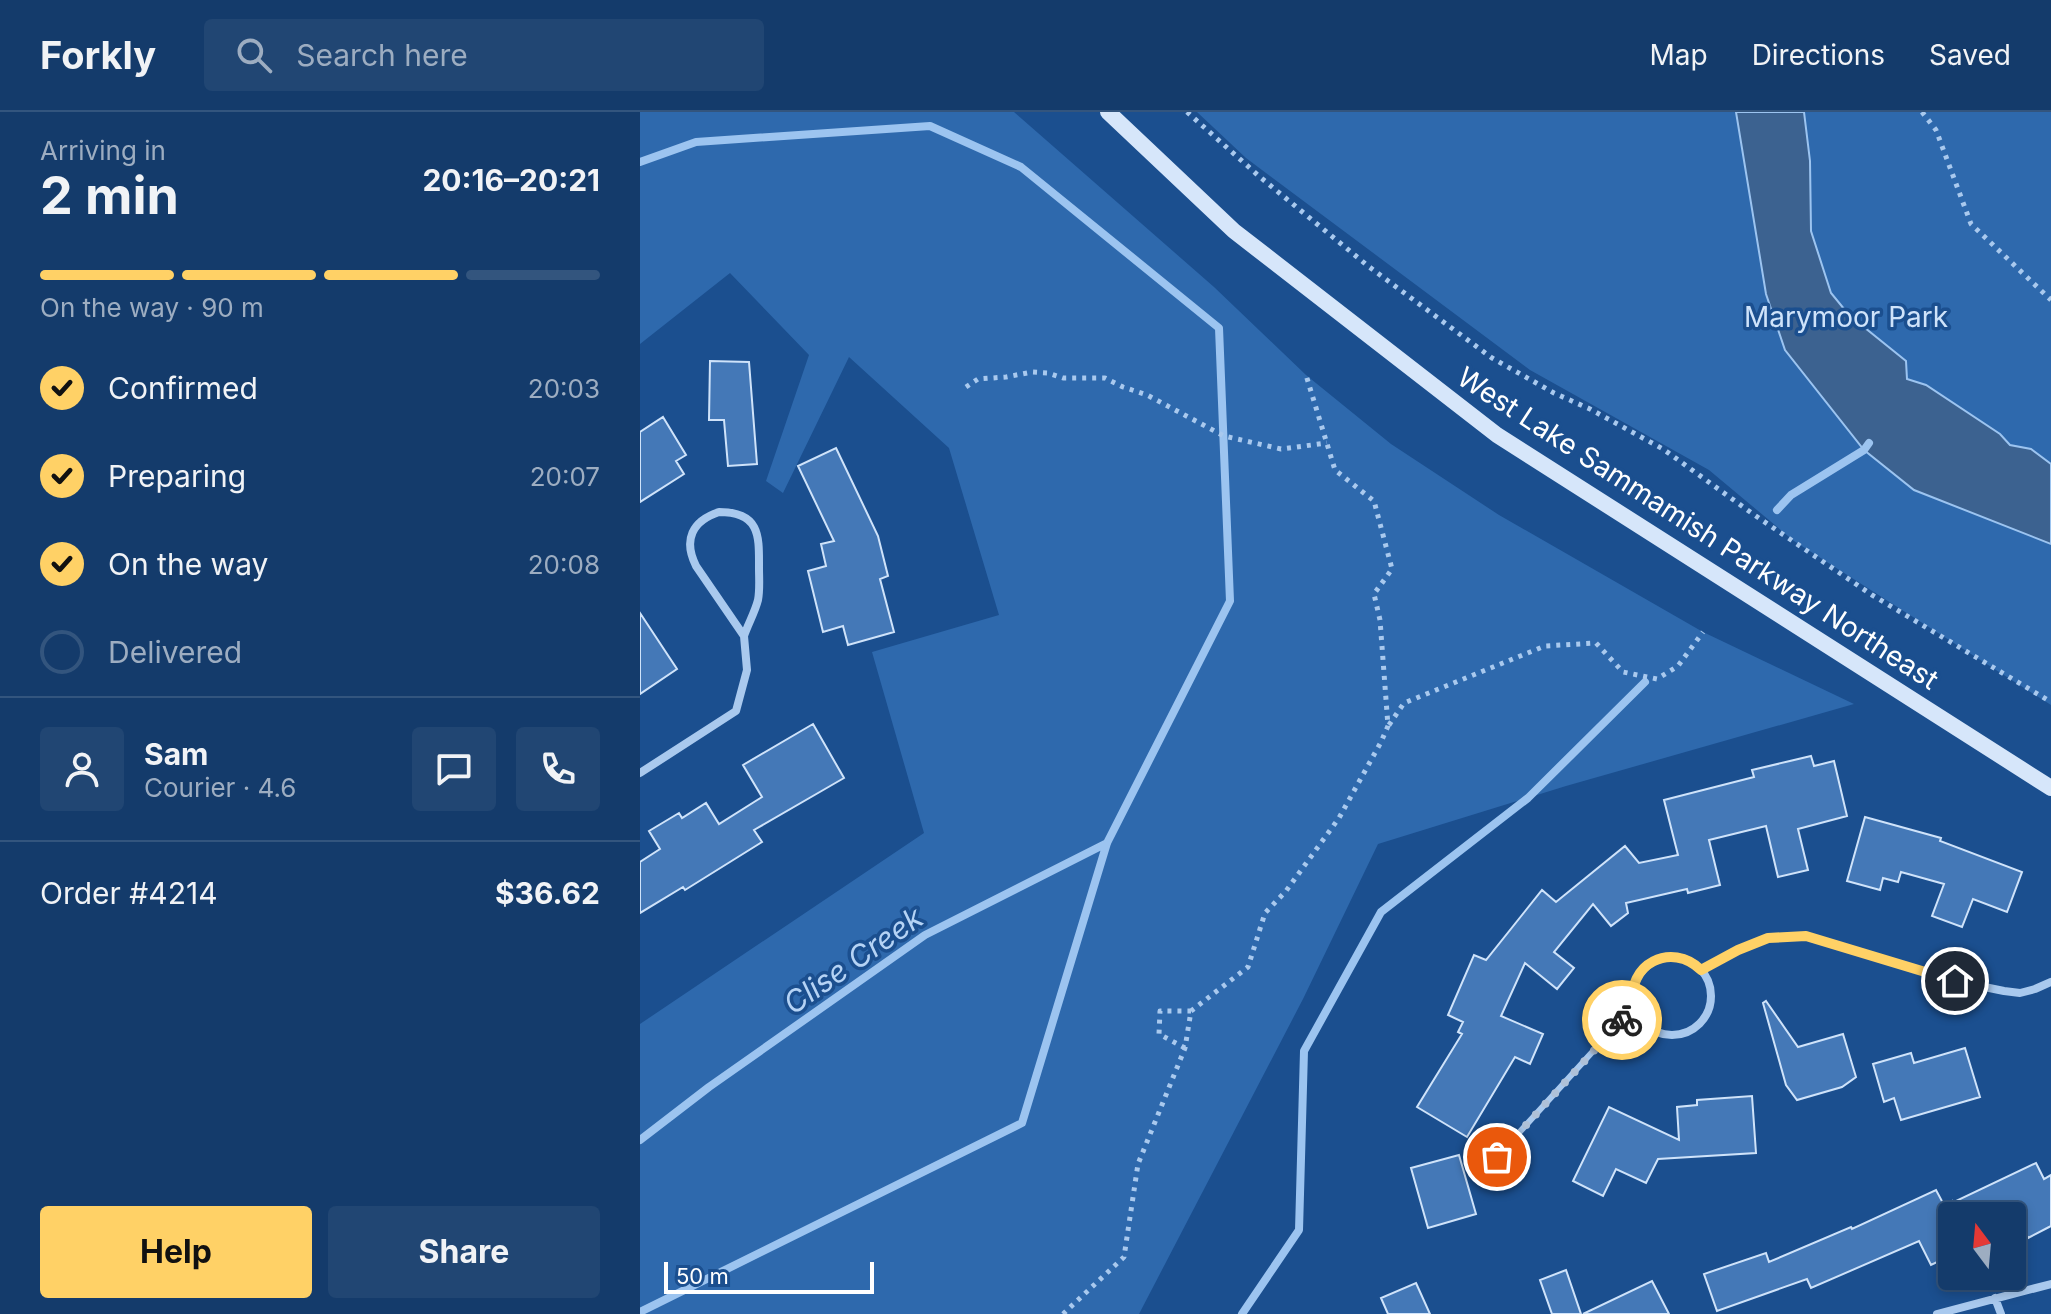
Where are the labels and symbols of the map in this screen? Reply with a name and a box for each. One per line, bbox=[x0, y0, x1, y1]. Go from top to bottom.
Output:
park label: Marymoor Park bbox=[1744, 300, 1948, 334]
street label: West Lake Sammamish Parkway Northeast bbox=[1451, 359, 1945, 697]
water label: Clise Creek bbox=[776, 899, 930, 1021]
pin bbox=[1921, 947, 1989, 1015]
courier bbox=[1582, 980, 1662, 1060]
pin bbox=[1463, 1123, 1531, 1191]
north arrow bbox=[1938, 1202, 2026, 1290]
scale bar bbox=[664, 1258, 874, 1294]

